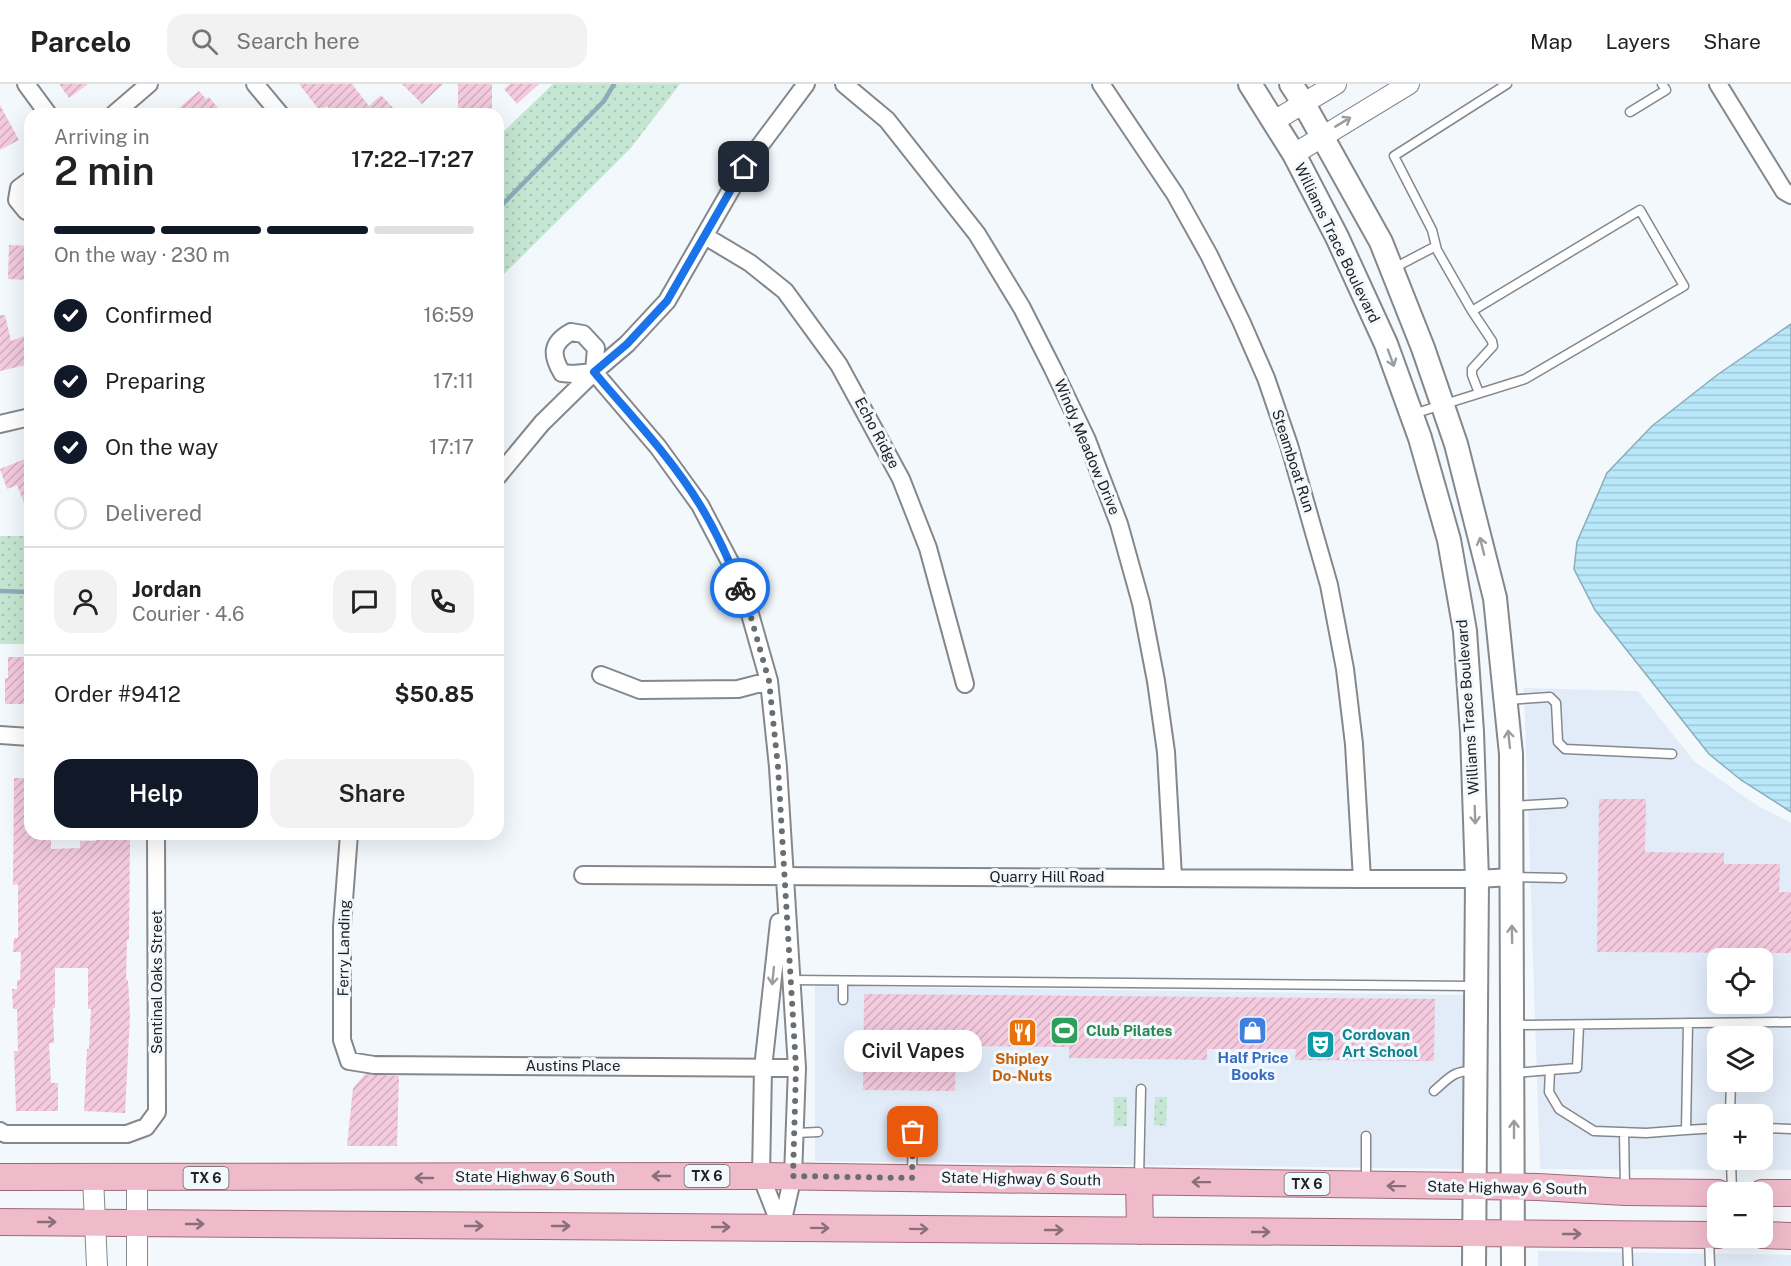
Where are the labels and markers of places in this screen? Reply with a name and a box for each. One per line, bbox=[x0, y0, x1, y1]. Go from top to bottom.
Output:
pin bbox=[718, 141, 769, 192]
sports icon: Club Pilates bbox=[1049, 1015, 1081, 1047]
shop icon: Half Price Books bbox=[1237, 1015, 1269, 1047]
restaurant icon: Shipley Do-Nuts bbox=[1006, 1016, 1038, 1048]
place label: Club Pilates bbox=[1086, 1022, 1173, 1039]
place label: Cordovan Art School bbox=[1342, 1026, 1418, 1060]
theatre icon: Cordovan Art School bbox=[1305, 1028, 1337, 1060]
callout: Civil Vapes bbox=[844, 1030, 982, 1072]
place label: Half Price Books bbox=[1218, 1049, 1288, 1083]
place label: Shipley Do-Nuts bbox=[992, 1050, 1052, 1084]
pin bbox=[887, 1106, 938, 1157]

